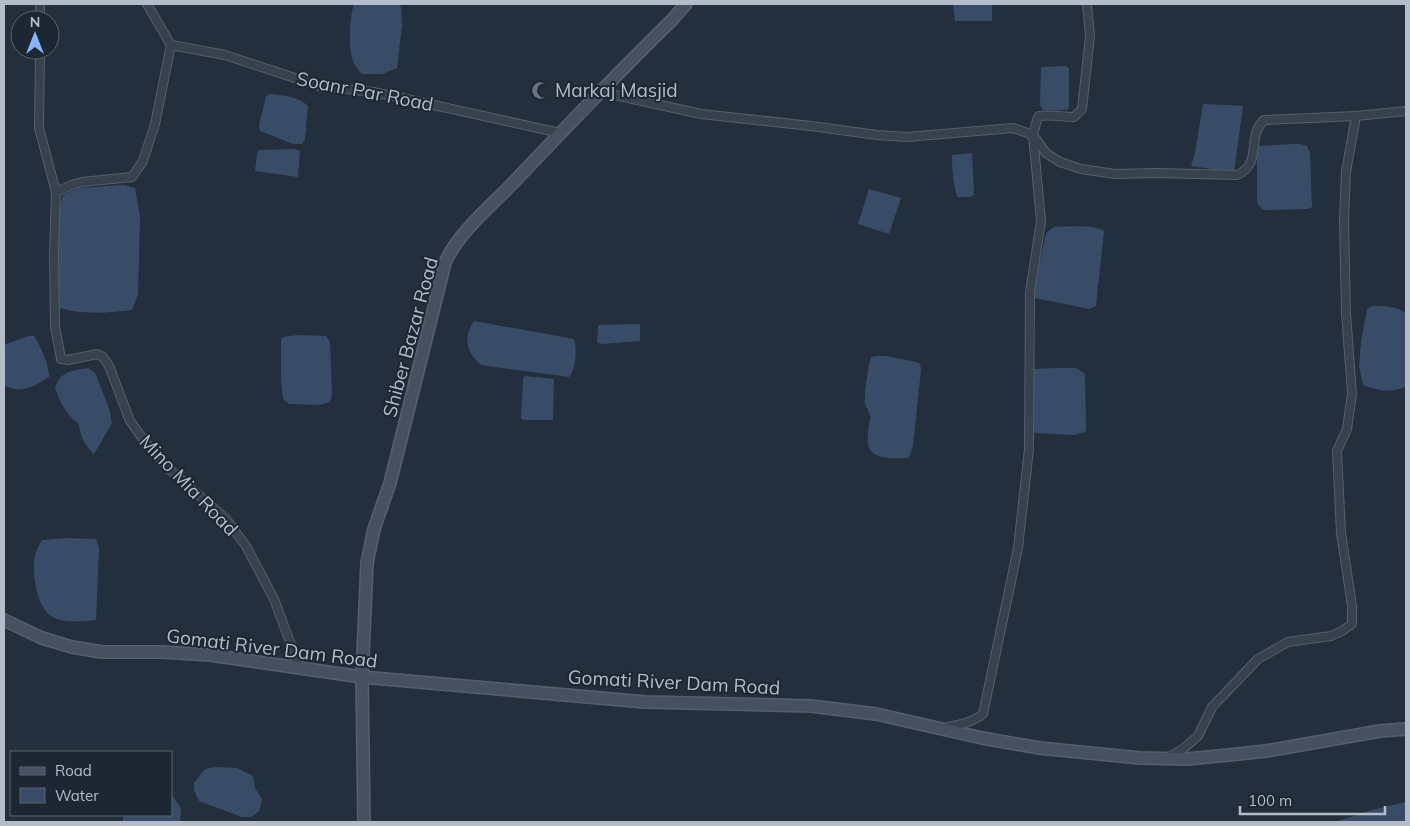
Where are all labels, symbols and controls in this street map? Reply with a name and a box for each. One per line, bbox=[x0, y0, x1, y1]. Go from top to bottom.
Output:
north arrow bbox=[10, 10, 60, 60]
text: N bbox=[30, 13, 40, 31]
street label: Soanr Par Road bbox=[295, 66, 435, 116]
place label: Markaj Masjid bbox=[555, 78, 678, 102]
mosque icon: Markaj Masjid bbox=[531, 80, 551, 100]
street label: Shiber Bazar Road bbox=[377, 254, 443, 420]
street label: Mino Mia Road bbox=[135, 429, 243, 541]
street label: Gomati River Dam Road bbox=[165, 623, 379, 673]
street label: Gomati River Dam Road bbox=[567, 664, 781, 700]
legend bbox=[10, 751, 172, 816]
text: Road bbox=[55, 761, 92, 780]
scale bar bbox=[1240, 784, 1385, 816]
text: Water bbox=[55, 786, 99, 805]
text: 100 m bbox=[1248, 791, 1292, 810]

